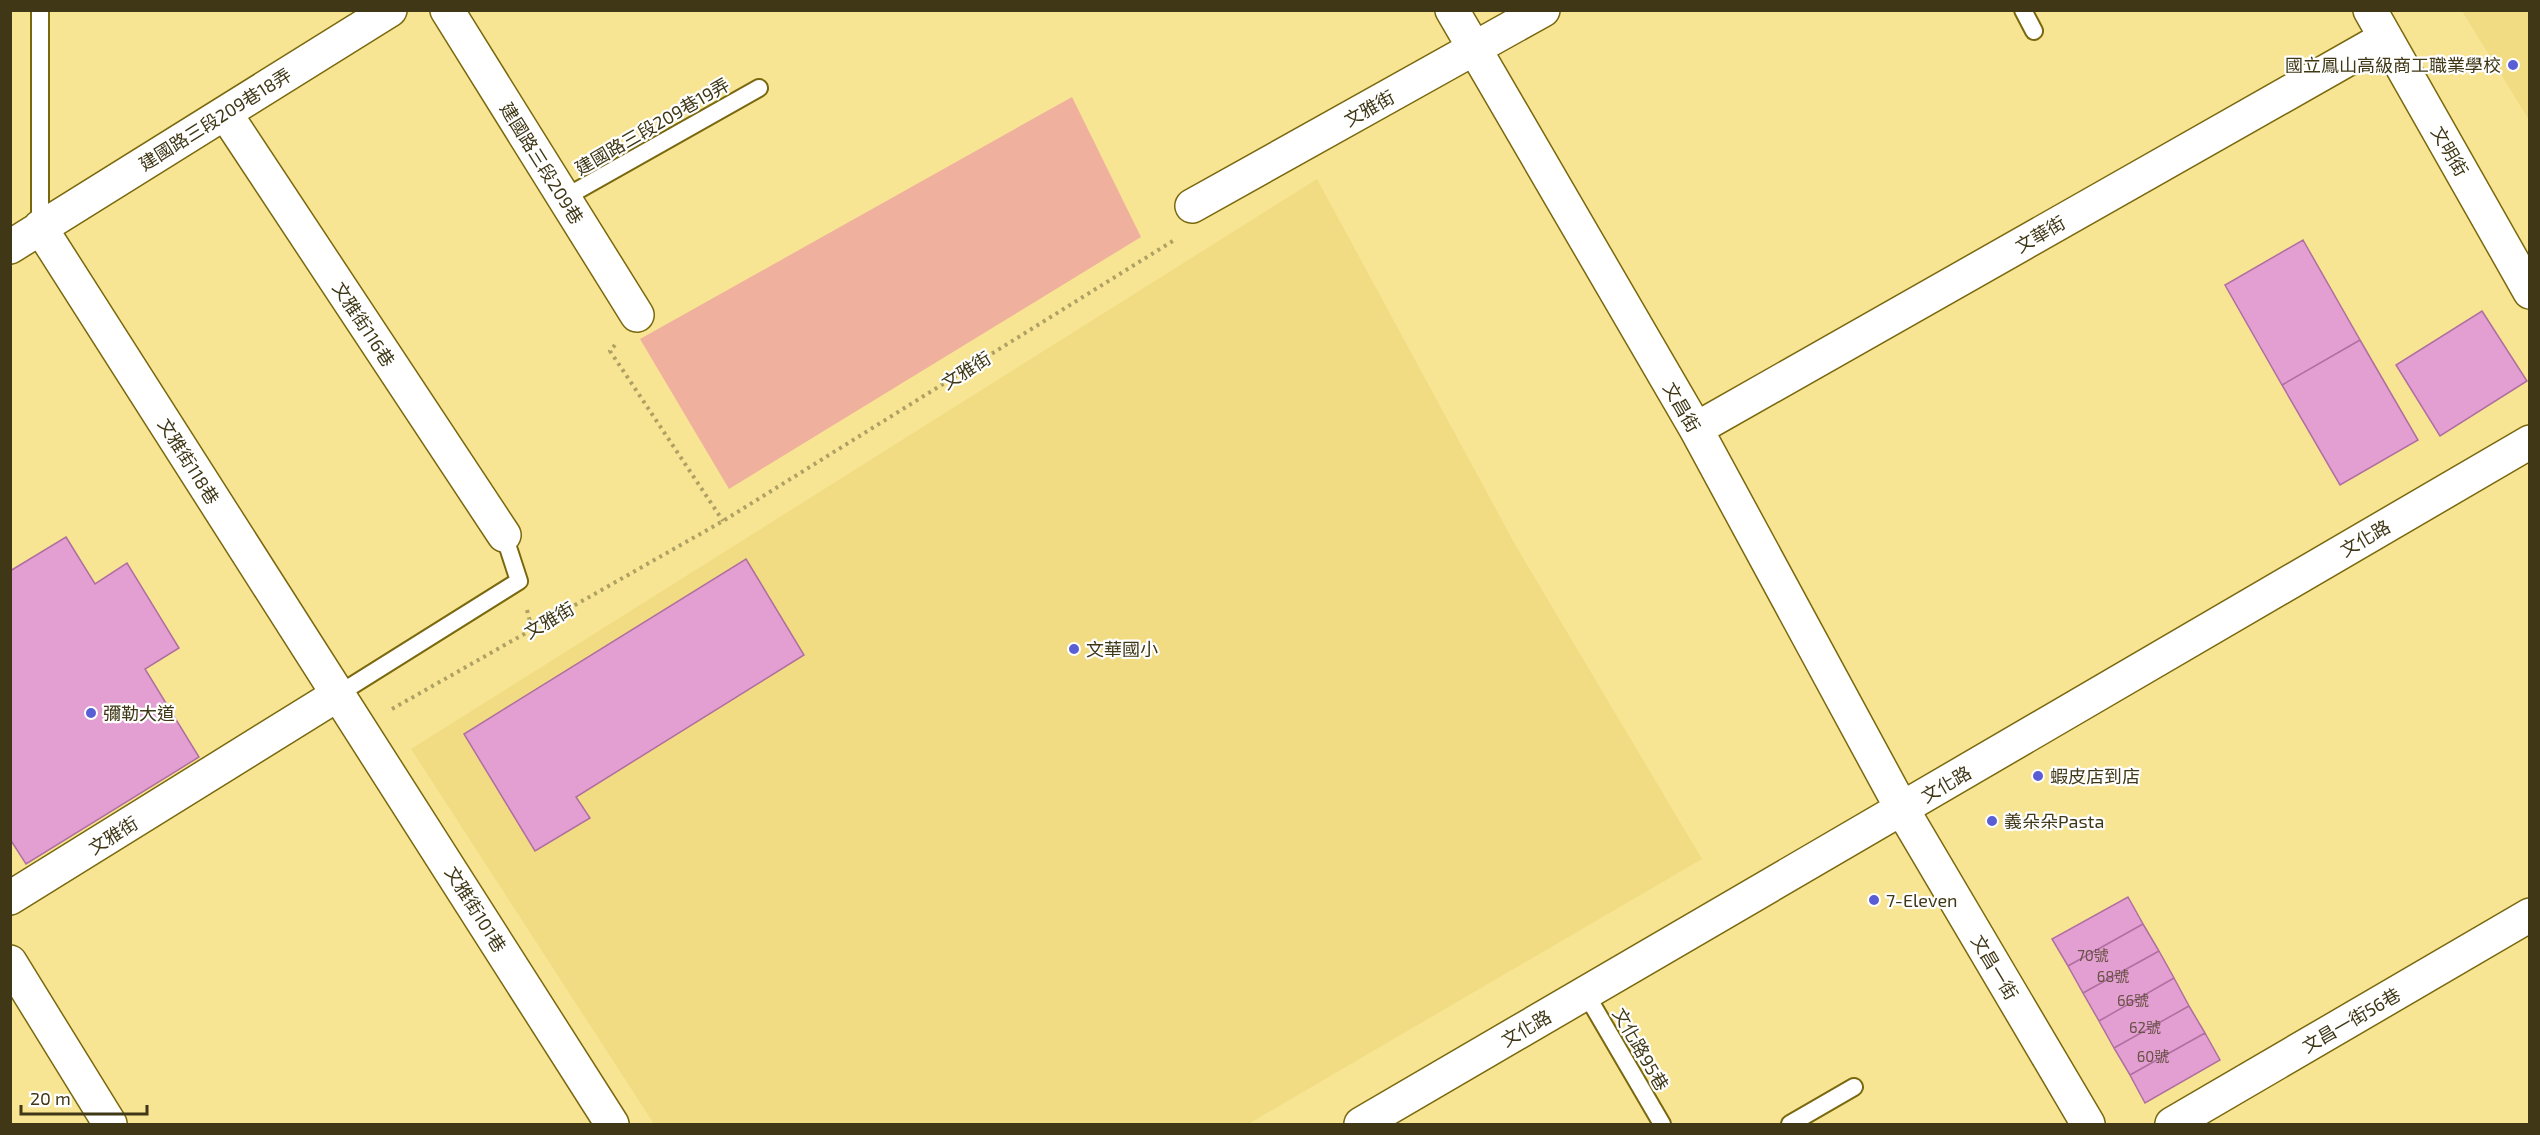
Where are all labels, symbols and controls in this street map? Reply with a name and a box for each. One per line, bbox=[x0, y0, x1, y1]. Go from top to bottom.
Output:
place label: 國立鳳山高級商工職業學校 bbox=[2285, 54, 2501, 76]
marker: 國立鳳山高級商工職業學校 bbox=[2506, 58, 2520, 72]
street label: 建國路三段209巷18弄 bbox=[135, 63, 295, 175]
street label: 建國路三段209巷19弄 bbox=[571, 73, 733, 179]
street label: 文雅街 bbox=[1340, 85, 1398, 131]
street label: 建國路三段209巷 bbox=[496, 98, 588, 228]
street label: 文明街 bbox=[2427, 122, 2473, 180]
street label: 文華街 bbox=[2011, 211, 2069, 257]
street label: 文雅街116巷 bbox=[328, 277, 400, 371]
street label: 文雅街 bbox=[937, 346, 995, 394]
street label: 文昌街 bbox=[1659, 378, 1705, 436]
street label: 文雅街118巷 bbox=[154, 414, 224, 508]
street label: 文化路 bbox=[2336, 515, 2394, 561]
street label: 文雅街 bbox=[520, 597, 578, 643]
place label: 文華國小 bbox=[1086, 638, 1158, 660]
marker: 文華國小 bbox=[1067, 642, 1081, 656]
place label: 彌勒大道 bbox=[103, 702, 175, 724]
marker: 彌勒大道 bbox=[84, 706, 98, 720]
street label: 文化路 bbox=[1917, 761, 1975, 807]
place label: 蝦皮店到店 bbox=[2050, 765, 2140, 787]
marker: 蝦皮店到店 bbox=[2031, 769, 2045, 783]
place label: 義朵朵Pasta bbox=[2004, 810, 2104, 832]
street label: 文雅街 bbox=[84, 811, 142, 859]
marker: 義朵朵Pasta bbox=[1985, 814, 1999, 828]
street label: 文雅街101巷 bbox=[441, 862, 511, 956]
place label: 7-Eleven bbox=[1886, 889, 1958, 911]
marker: 7-Eleven bbox=[1867, 893, 1881, 907]
street label: 文昌一街 bbox=[1967, 930, 2023, 1004]
house number: 70號 bbox=[2077, 946, 2109, 964]
house number: 68號 bbox=[2097, 967, 2129, 985]
street label: 文昌一街56巷 bbox=[2298, 983, 2404, 1057]
house number: 66號 bbox=[2117, 991, 2149, 1009]
street label: 文化路95巷 bbox=[1608, 1004, 1674, 1094]
street label: 文化路 bbox=[1497, 1005, 1555, 1051]
house number: 62號 bbox=[2129, 1018, 2161, 1036]
house number: 60號 bbox=[2137, 1047, 2169, 1065]
scale bar bbox=[21, 1078, 147, 1116]
text: 20 m bbox=[30, 1087, 71, 1109]

